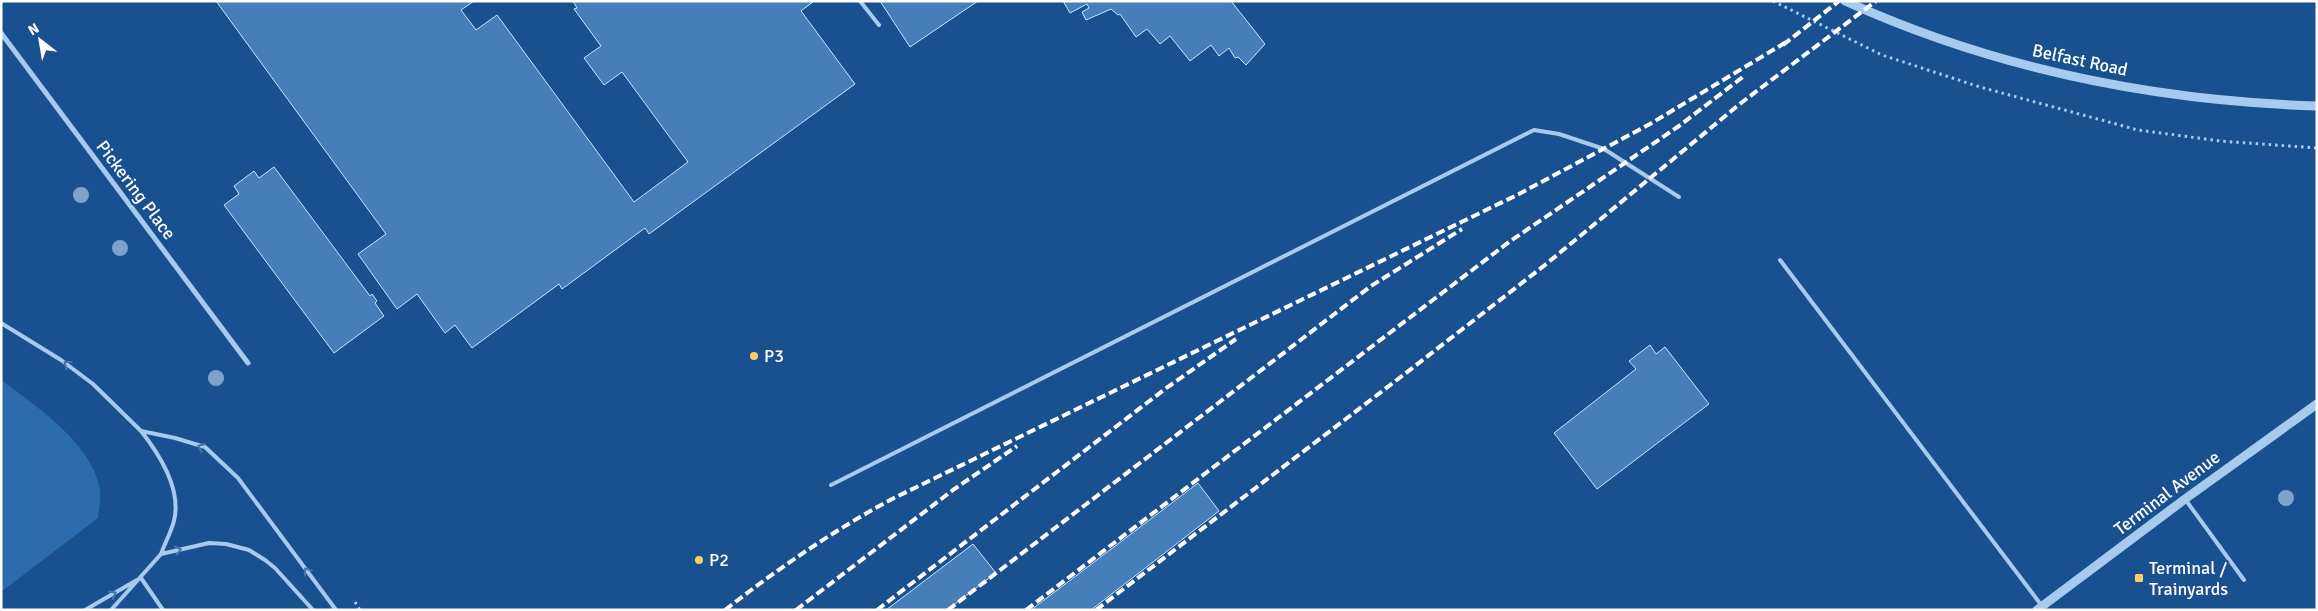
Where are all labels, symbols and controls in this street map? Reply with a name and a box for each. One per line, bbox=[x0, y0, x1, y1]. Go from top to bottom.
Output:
north arrow bbox=[15, 15, 65, 65]
text: N bbox=[25, 19, 42, 39]
street label: Belfast Road bbox=[2030, 39, 2130, 81]
street label: Pickering Place bbox=[92, 136, 180, 244]
place label: P3 bbox=[764, 345, 784, 367]
marker: P3 bbox=[748, 350, 760, 362]
one-way arrow bbox=[63, 361, 73, 370]
one-way arrow bbox=[197, 443, 206, 454]
street label: Terminal Avenue bbox=[2110, 446, 2224, 540]
one-way arrow bbox=[173, 545, 182, 556]
place label: P2 bbox=[709, 549, 729, 571]
marker: P2 bbox=[693, 554, 705, 566]
place label: Terminal / Trainyards bbox=[2149, 557, 2228, 600]
one-way arrow bbox=[305, 568, 313, 577]
marker: Terminal / Trainyards bbox=[2133, 572, 2145, 584]
one-way arrow bbox=[107, 590, 116, 600]

